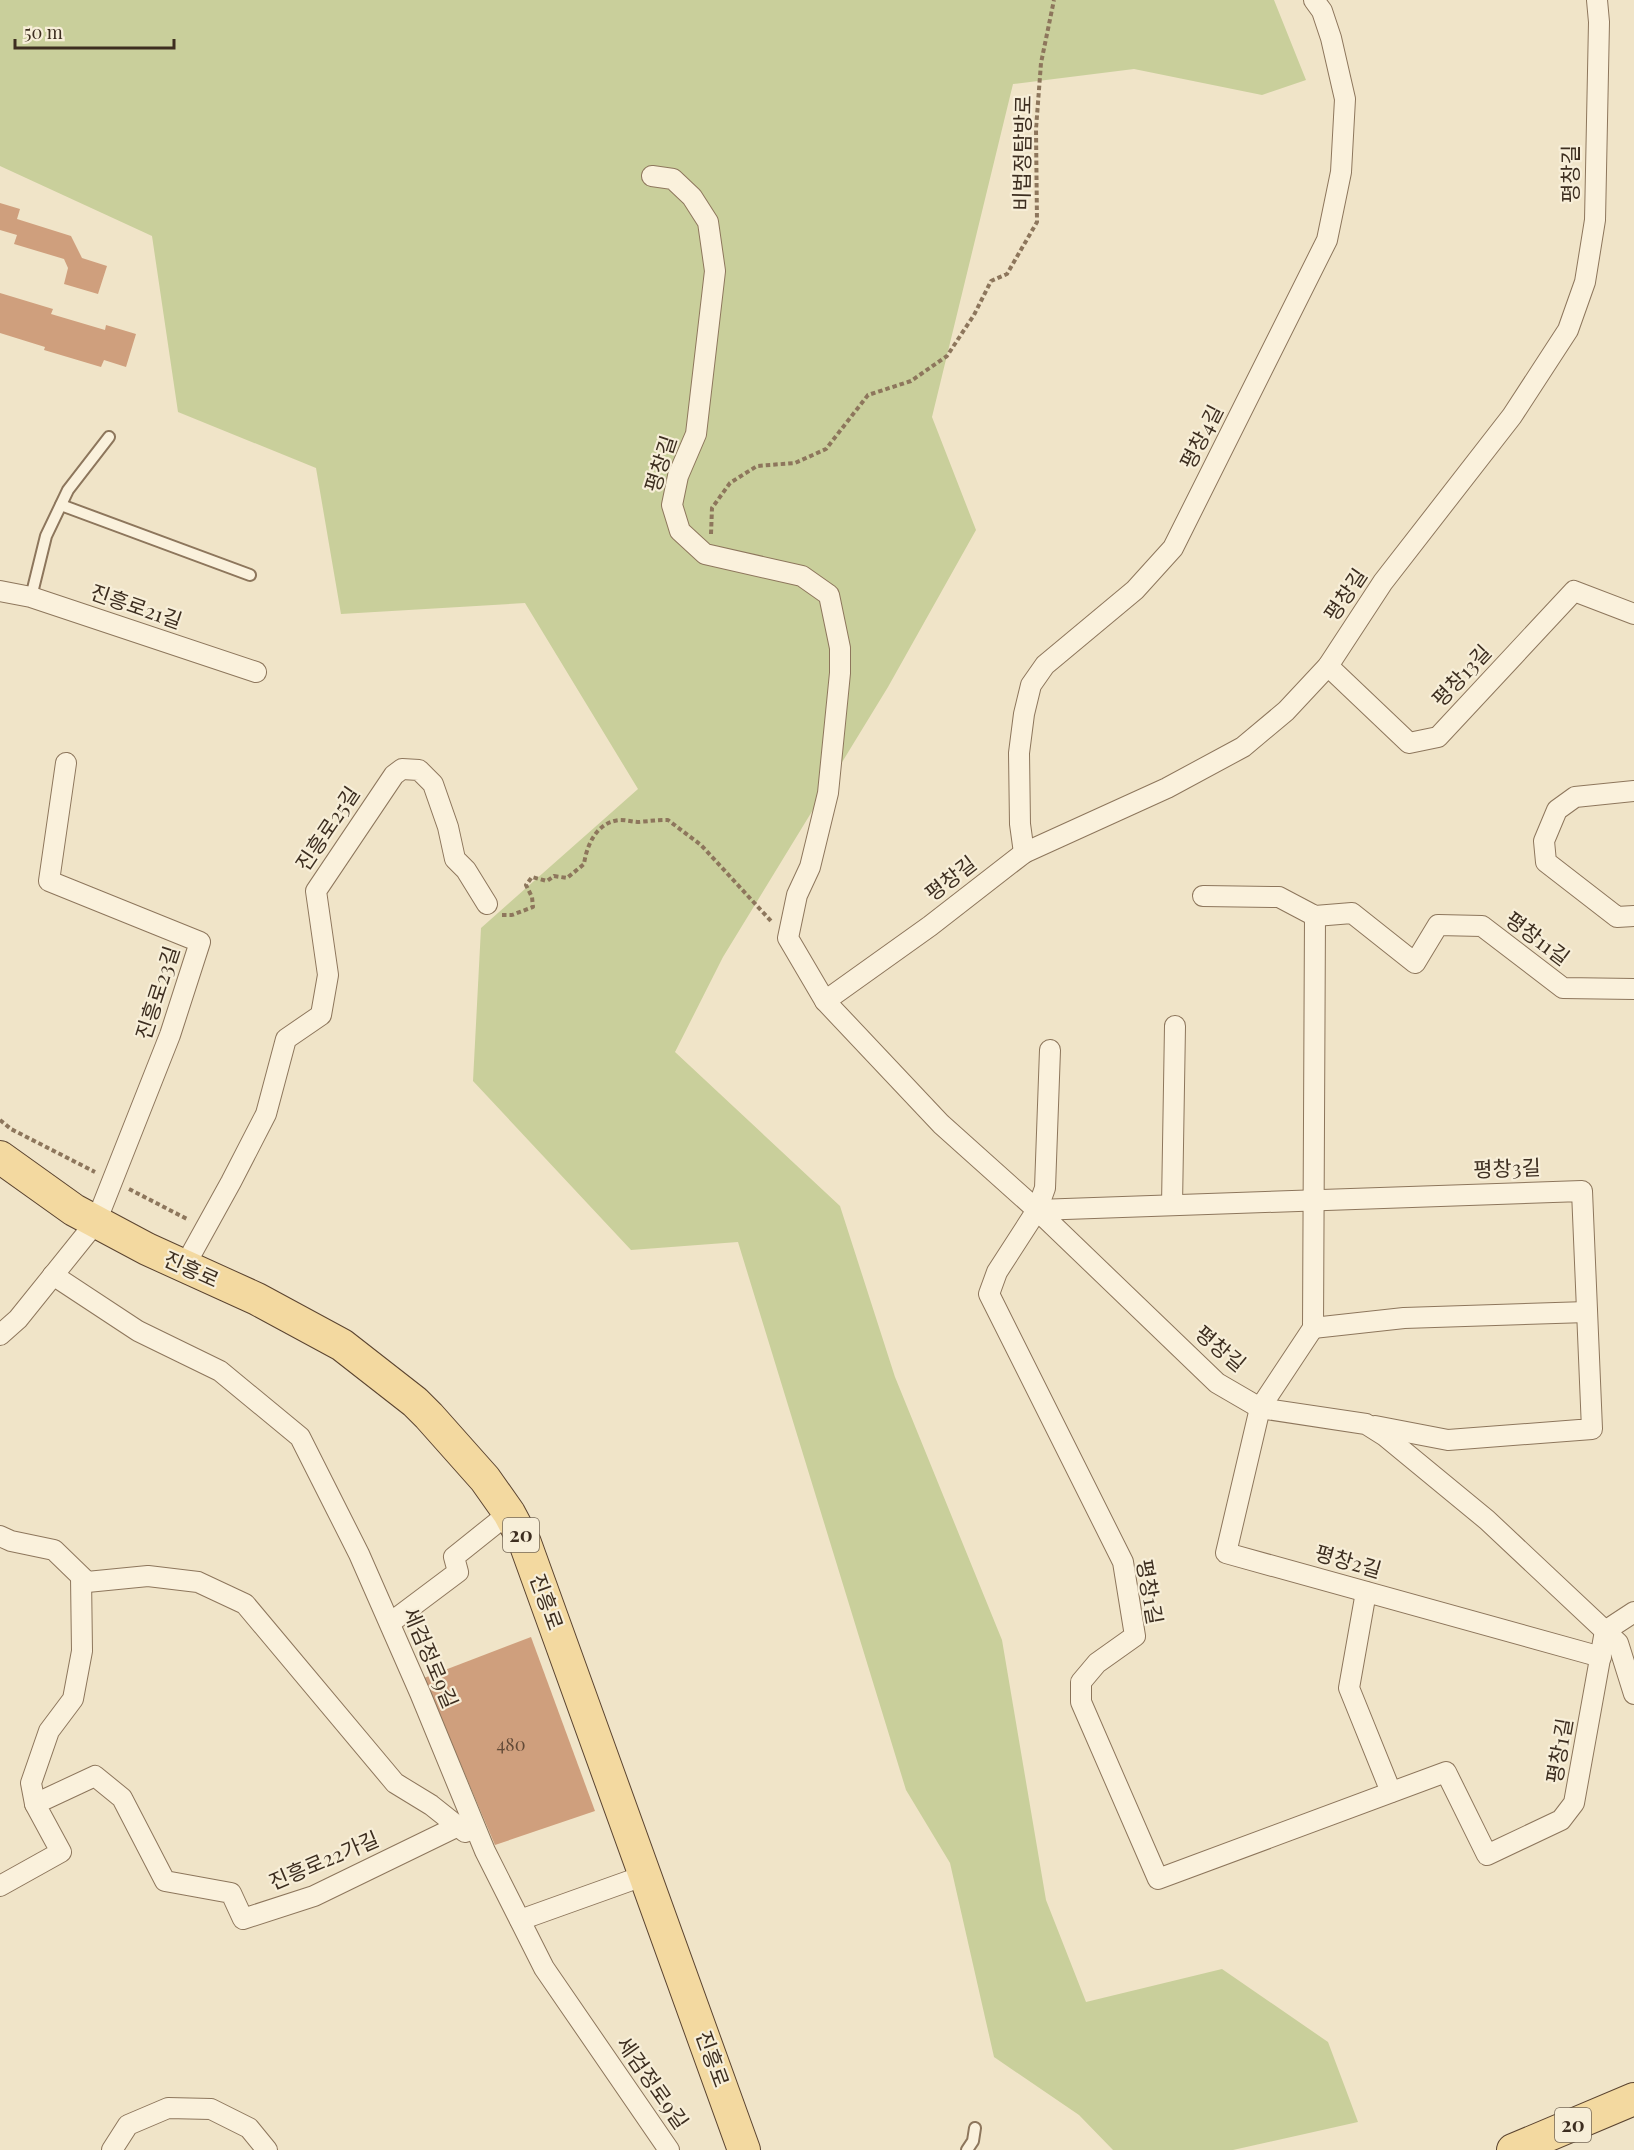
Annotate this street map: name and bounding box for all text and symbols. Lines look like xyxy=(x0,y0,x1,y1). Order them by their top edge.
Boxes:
scale bar xyxy=(15,12,174,50)
text: 50 m xyxy=(24,20,63,44)
street label: 비법정탐방로 xyxy=(1006,95,1036,211)
street label: 평창길 xyxy=(1555,145,1583,203)
street label: 평창4길 xyxy=(1172,399,1228,473)
street label: 평창길 xyxy=(637,431,681,495)
street label: 평창길 xyxy=(1317,562,1372,626)
street label: 진흥로21길 xyxy=(87,576,186,634)
street label: 평창13길 xyxy=(1425,638,1496,712)
street label: 진흥로25길 xyxy=(288,780,365,876)
street label: 평창길 xyxy=(918,849,981,906)
street label: 평창11길 xyxy=(1500,904,1576,971)
street label: 진흥로23길 xyxy=(128,942,184,1043)
street label: 평창3길 xyxy=(1473,1152,1541,1182)
street label: 진흥로 xyxy=(160,1244,224,1293)
street label: 평창길 xyxy=(1190,1318,1252,1377)
road number: 20 xyxy=(503,1518,539,1552)
street label: 평창2길 xyxy=(1312,1537,1385,1583)
street label: 평창1길 xyxy=(1131,1557,1170,1626)
street label: 진흥로 xyxy=(525,1569,571,1633)
street label: 세검정로9길 xyxy=(398,1602,466,1712)
street label: 평창1길 xyxy=(1539,1716,1578,1785)
house number: 480 xyxy=(496,1732,526,1756)
street label: 진흥로22가길 xyxy=(264,1823,382,1895)
street label: 진흥로 xyxy=(691,2026,737,2090)
street label: 세검정로9길 xyxy=(611,2030,696,2134)
road number: 20 xyxy=(1555,2108,1591,2142)

